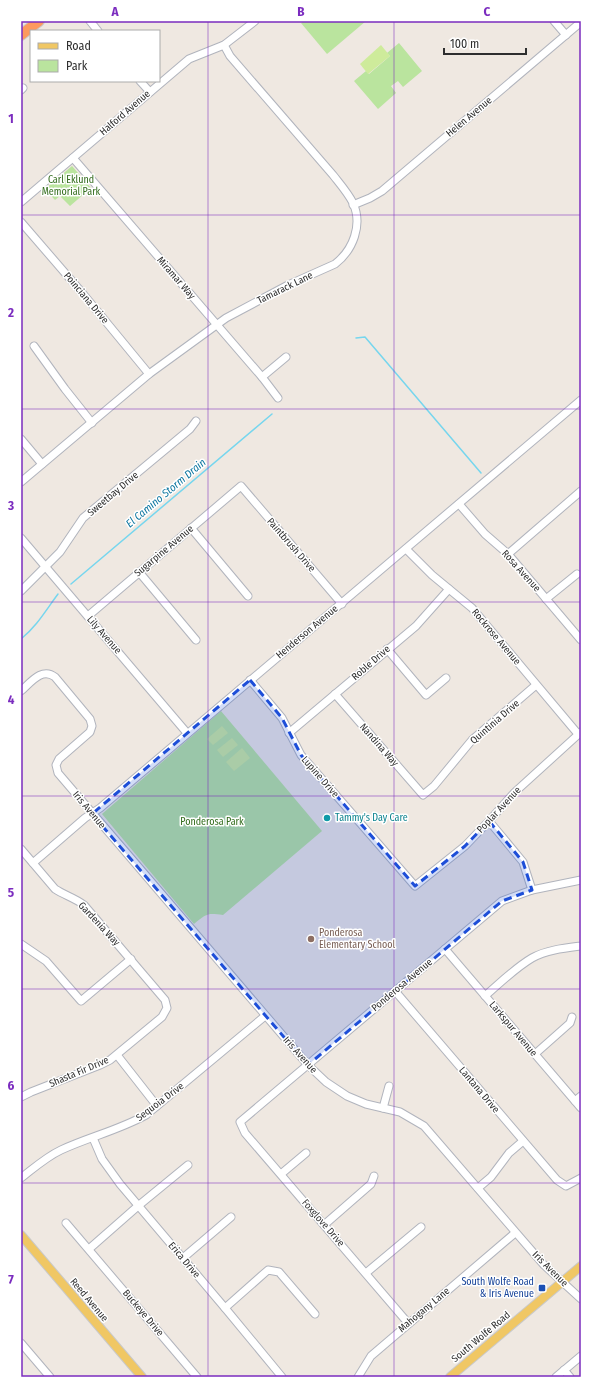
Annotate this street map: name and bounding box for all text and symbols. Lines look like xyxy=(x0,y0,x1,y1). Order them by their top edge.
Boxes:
text: A xyxy=(110,4,119,19)
text: B xyxy=(297,4,305,19)
text: C xyxy=(484,4,491,19)
legend xyxy=(30,30,160,82)
scale bar xyxy=(444,30,526,56)
text: 100 m xyxy=(450,37,479,51)
text: Road xyxy=(66,39,91,53)
text: Park xyxy=(66,59,88,73)
street label: Halford Avenue xyxy=(97,88,153,138)
street label: Helen Avenue xyxy=(444,94,494,140)
text: 1 xyxy=(8,111,14,126)
park label: Carl Eklund Memorial Park xyxy=(42,174,101,198)
street label: Miramar Way xyxy=(154,254,198,302)
street label: Tamarack Lane xyxy=(255,269,315,307)
street label: Poinciana Drive xyxy=(61,270,111,326)
text: 2 xyxy=(7,305,14,320)
water label: El Camino Storm Drain xyxy=(123,456,209,530)
street label: Sweetbay Drive xyxy=(85,469,141,519)
text: 3 xyxy=(7,498,14,513)
street label: Paintbrush Drive xyxy=(264,515,318,575)
street label: Sugarpine Avenue xyxy=(132,523,196,579)
street label: Rosa Avenue xyxy=(499,548,543,594)
street label: Henderson Avenue xyxy=(274,603,340,661)
street label: Rockrose Avenue xyxy=(469,606,523,668)
street label: Lily Avenue xyxy=(84,614,124,656)
street label: Roble Drive xyxy=(349,643,393,683)
text: 4 xyxy=(8,692,15,707)
street label: Quintinia Drive xyxy=(468,697,522,747)
street label: Nandina Way xyxy=(357,721,401,769)
street label: Lupine Drive xyxy=(299,754,341,800)
street label: Poplar Avenue xyxy=(475,784,524,836)
street label: Iris Avenue xyxy=(70,789,108,831)
place label: Tammy's Day Care xyxy=(335,812,408,824)
marker: Tammy's Day Care xyxy=(322,813,332,823)
park label: Ponderosa Park xyxy=(180,816,244,828)
text: 5 xyxy=(8,885,14,900)
street label: Gardenia Way xyxy=(76,900,123,949)
place label: Ponderosa Elementary School xyxy=(319,927,395,951)
marker: Ponderosa Elementary School xyxy=(306,934,316,944)
street label: Ponderosa Avenue xyxy=(369,956,435,1014)
street label: Larkspur Avenue xyxy=(487,999,540,1059)
street label: Iris Avenue xyxy=(280,1034,320,1076)
street label: Shasta Fir Drive xyxy=(47,1054,111,1090)
street label: Lantana Drive xyxy=(456,1065,502,1115)
text: 6 xyxy=(8,1078,15,1093)
street label: Sequoia Drive xyxy=(134,1080,186,1124)
street label: Foxglove Drive xyxy=(299,1197,347,1249)
street label: Erica Drive xyxy=(166,1240,203,1280)
street label: Iris Avenue xyxy=(530,1249,570,1289)
text: 7 xyxy=(8,1272,14,1287)
street label: Reed Avenue xyxy=(67,1276,111,1324)
place label: South Wolfe Road & Iris Avenue xyxy=(461,1276,534,1300)
marker: South Wolfe Road & Iris Avenue xyxy=(537,1283,547,1293)
street label: Mahogany Lane xyxy=(396,1285,452,1335)
street label: Buckeye Drive xyxy=(120,1287,166,1339)
street label: South Wolfe Road xyxy=(449,1309,513,1365)

